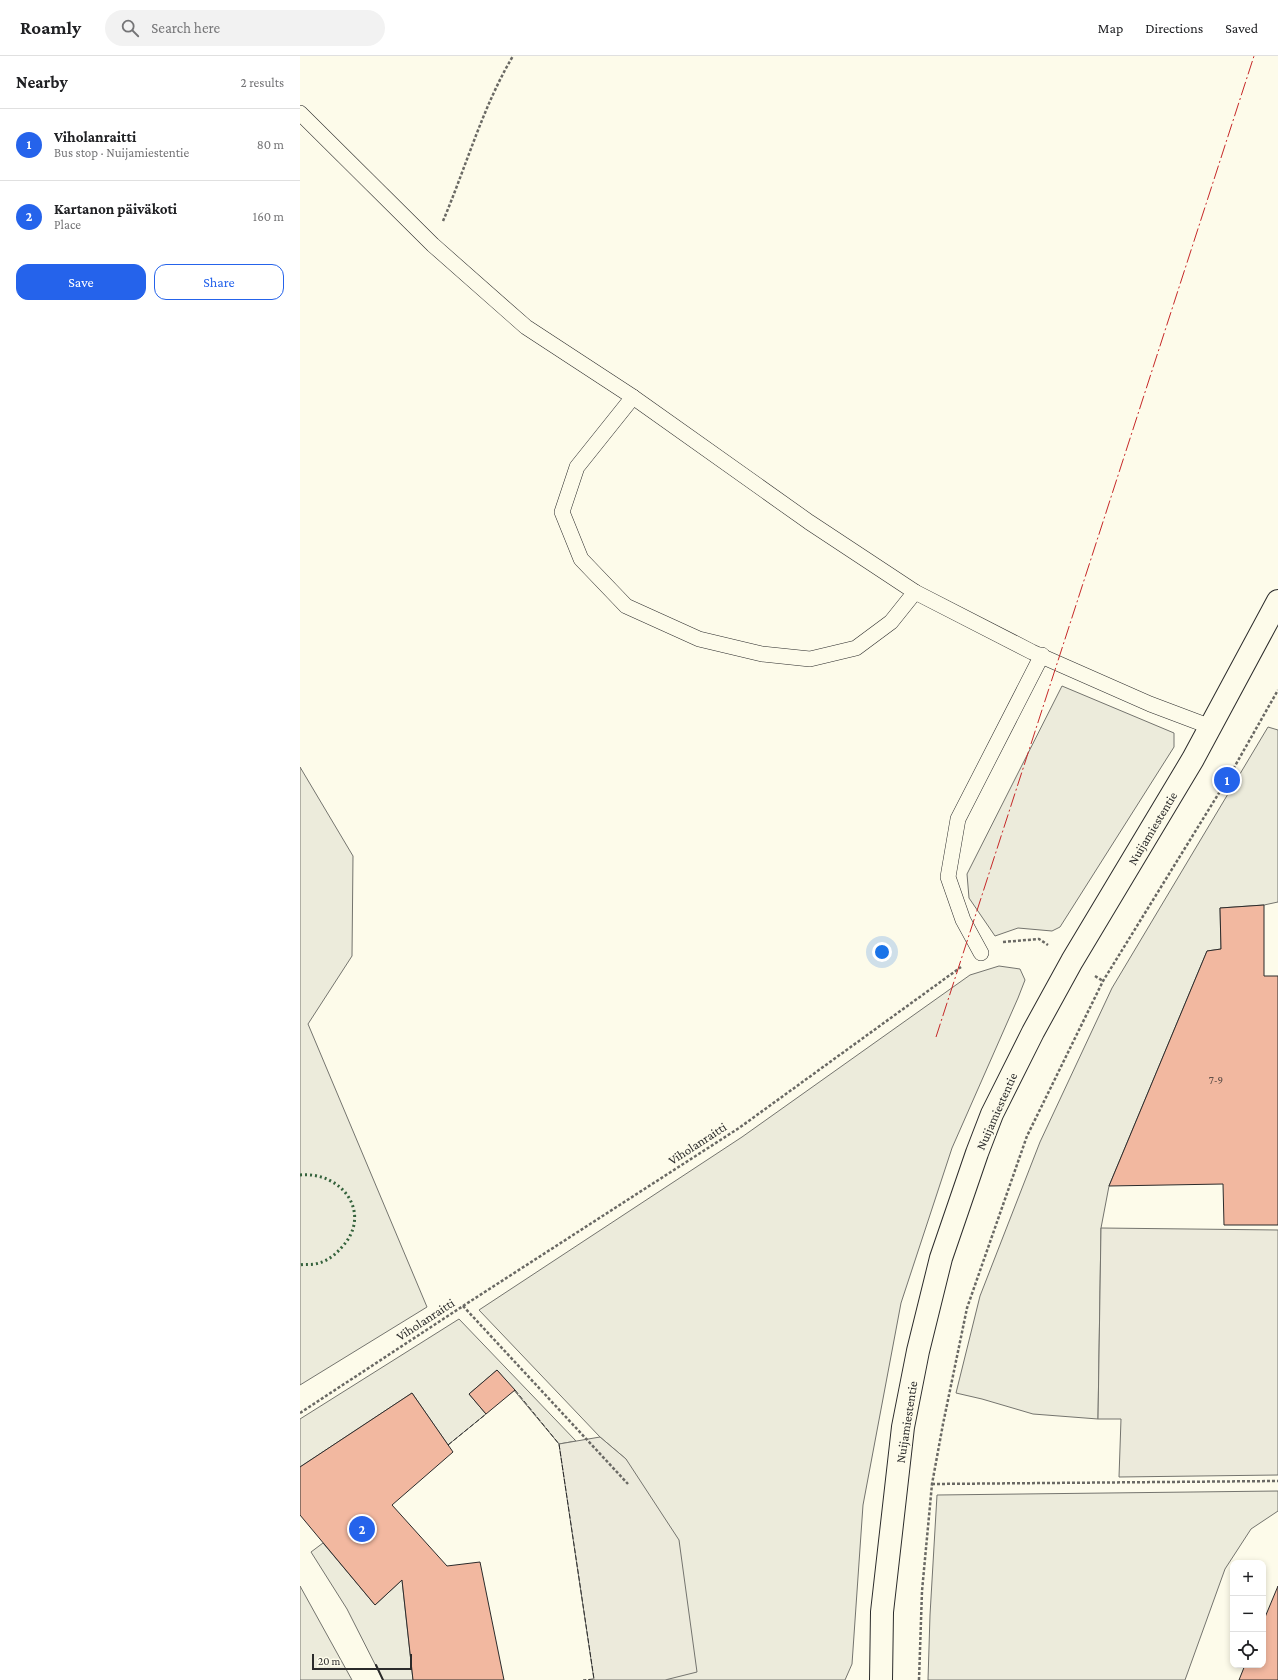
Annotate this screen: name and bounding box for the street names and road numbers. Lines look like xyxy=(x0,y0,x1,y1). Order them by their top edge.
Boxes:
street label: Nuijamiestentie xyxy=(1125,789,1181,868)
street label: Nuijamiestentie xyxy=(973,1070,1021,1153)
street label: Viholanraitti xyxy=(665,1119,730,1168)
street label: Viholanraitti xyxy=(393,1295,458,1344)
street label: Nuijamiestentie xyxy=(893,1380,921,1464)

